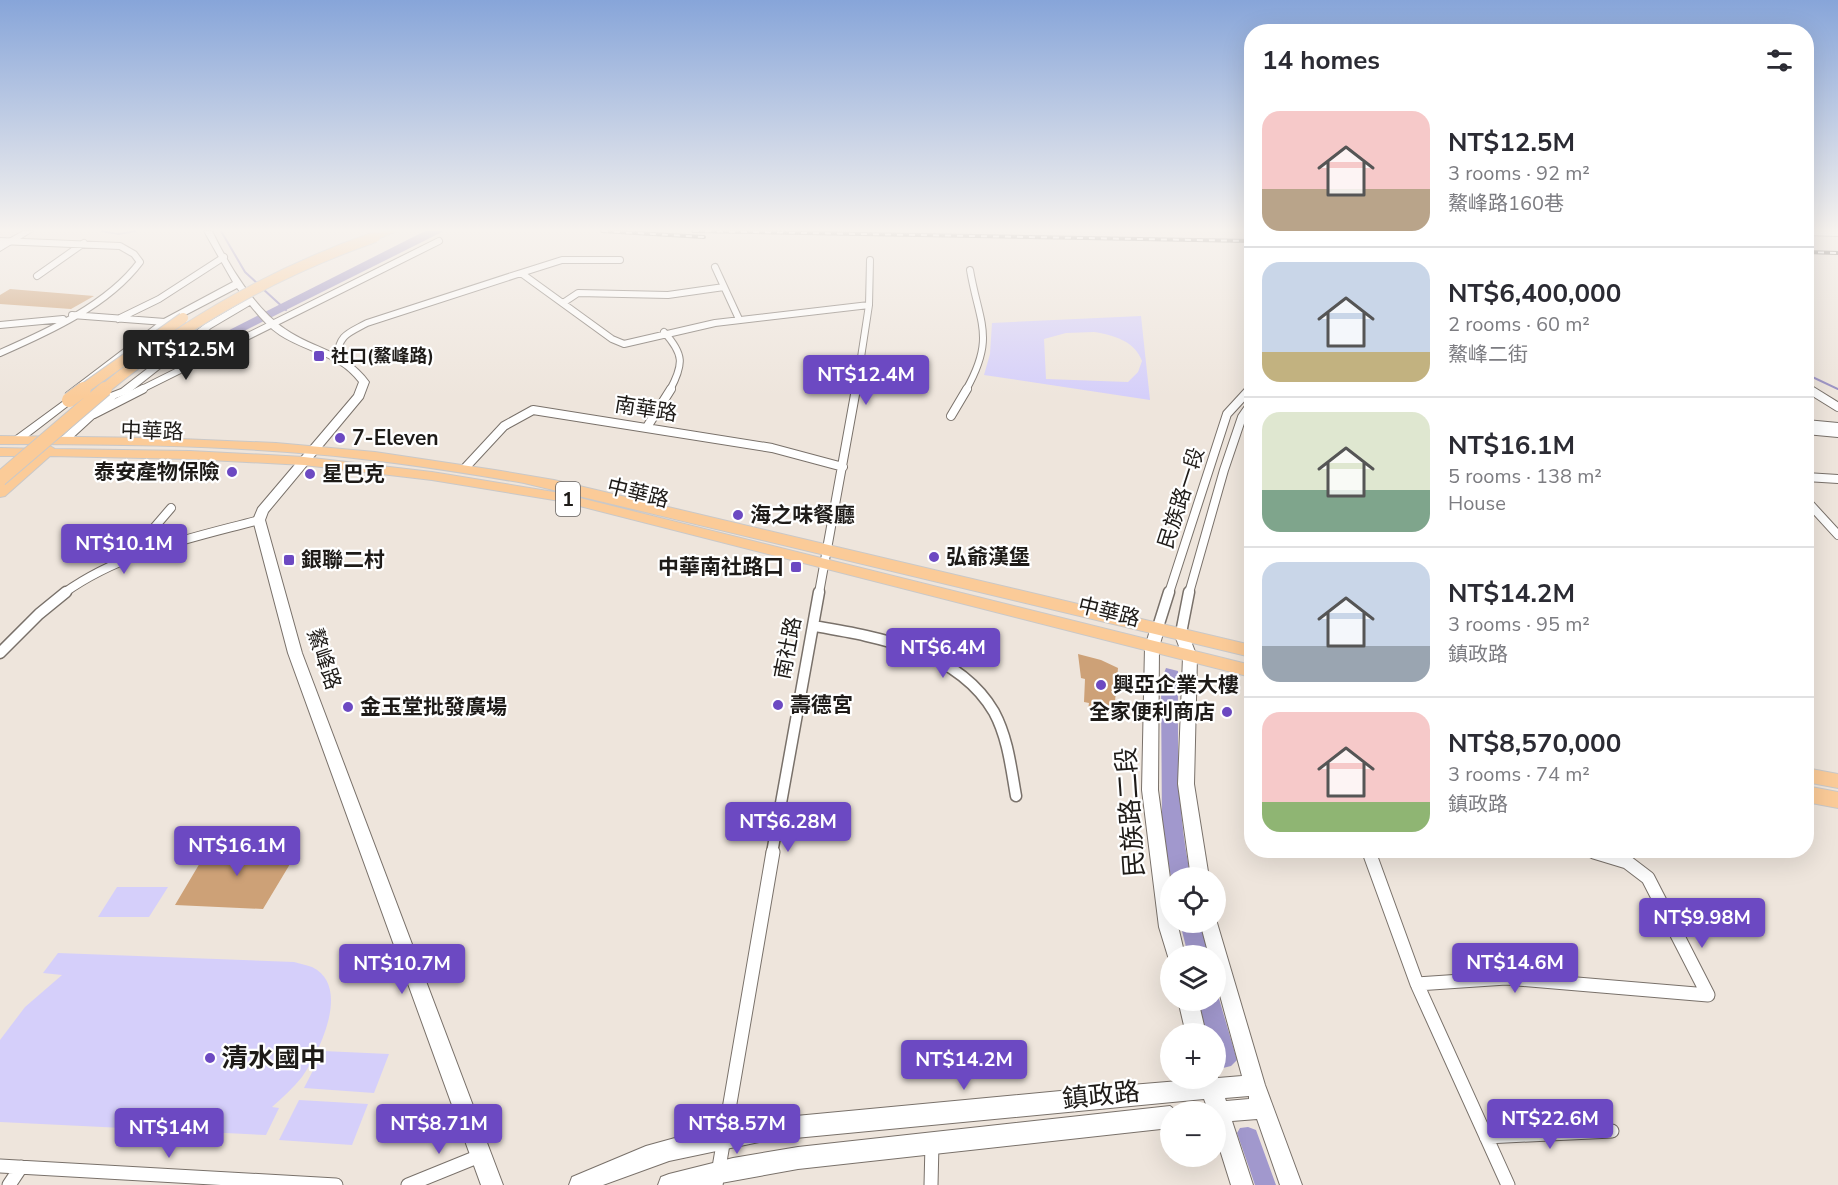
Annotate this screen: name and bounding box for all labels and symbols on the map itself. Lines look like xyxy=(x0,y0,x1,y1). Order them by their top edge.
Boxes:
pin: NT$12.5M xyxy=(124,330,248,381)
place label: 社口(鰲峰路) xyxy=(331,344,434,368)
marker: 社口(鰲峰路) xyxy=(312,349,326,363)
pin: NT$12.4M xyxy=(804,355,928,406)
street label: 南華路 xyxy=(613,390,679,428)
street label: 中華路 xyxy=(120,416,184,446)
place label: 7-Eleven xyxy=(352,424,439,452)
marker: 7-Eleven xyxy=(333,431,347,445)
street label: 民族路一段 xyxy=(1151,444,1211,552)
place label: 泰安產物保險 xyxy=(94,458,220,486)
place label: 星巴克 xyxy=(322,460,385,488)
marker: 泰安產物保險 xyxy=(225,465,239,479)
marker: 星巴克 xyxy=(303,467,317,481)
street label: 中華路 xyxy=(604,472,672,514)
road number: 1 xyxy=(556,482,580,516)
place label: 海之味餐廳 xyxy=(750,501,855,529)
marker: 海之味餐廳 xyxy=(731,508,745,522)
pin: NT$10.1M xyxy=(62,524,186,575)
place label: 弘爺漢堡 xyxy=(946,543,1030,571)
place label: 銀聯二村 xyxy=(301,546,385,574)
marker: 弘爺漢堡 xyxy=(927,550,941,564)
marker: 銀聯二村 xyxy=(282,553,296,567)
place label: 中華南社路口 xyxy=(658,553,784,581)
marker: 中華南社路口 xyxy=(789,560,803,574)
street label: 中華路 xyxy=(1075,591,1143,633)
street label: 南社路 xyxy=(768,614,808,682)
street label: 鰲峰路 xyxy=(301,625,347,693)
pin: NT$6.4M xyxy=(888,628,998,679)
place label: 興亞企業大樓 xyxy=(1113,671,1239,699)
marker: 興亞企業大樓 xyxy=(1094,678,1108,692)
place label: 壽德宮 xyxy=(790,691,853,719)
place label: 金玉堂批發廣場 xyxy=(360,693,507,721)
marker: 壽德宮 xyxy=(771,698,785,712)
place label: 全家便利商店 xyxy=(1089,698,1215,726)
marker: 金玉堂批發廣場 xyxy=(341,700,355,714)
marker: 全家便利商店 xyxy=(1220,705,1234,719)
street label: 民族路二段 xyxy=(1109,746,1152,878)
pin: NT$6.28M xyxy=(726,802,850,853)
pin: NT$16.1M xyxy=(175,826,299,877)
pin: NT$9.98M xyxy=(1640,898,1764,949)
pin: NT$14.6M xyxy=(1453,943,1577,994)
pin: NT$10.7M xyxy=(340,944,464,995)
pin: NT$14.2M xyxy=(902,1040,1026,1091)
place label: 清水國中 xyxy=(222,1041,326,1076)
marker: 清水國中 xyxy=(203,1051,217,1065)
street label: 鎮政路 xyxy=(1060,1074,1142,1117)
pin: NT$22.6M xyxy=(1488,1099,1612,1150)
pin: NT$8.71M xyxy=(377,1104,501,1155)
pin: NT$8.57M xyxy=(675,1104,799,1155)
pin: NT$14M xyxy=(120,1108,218,1159)

